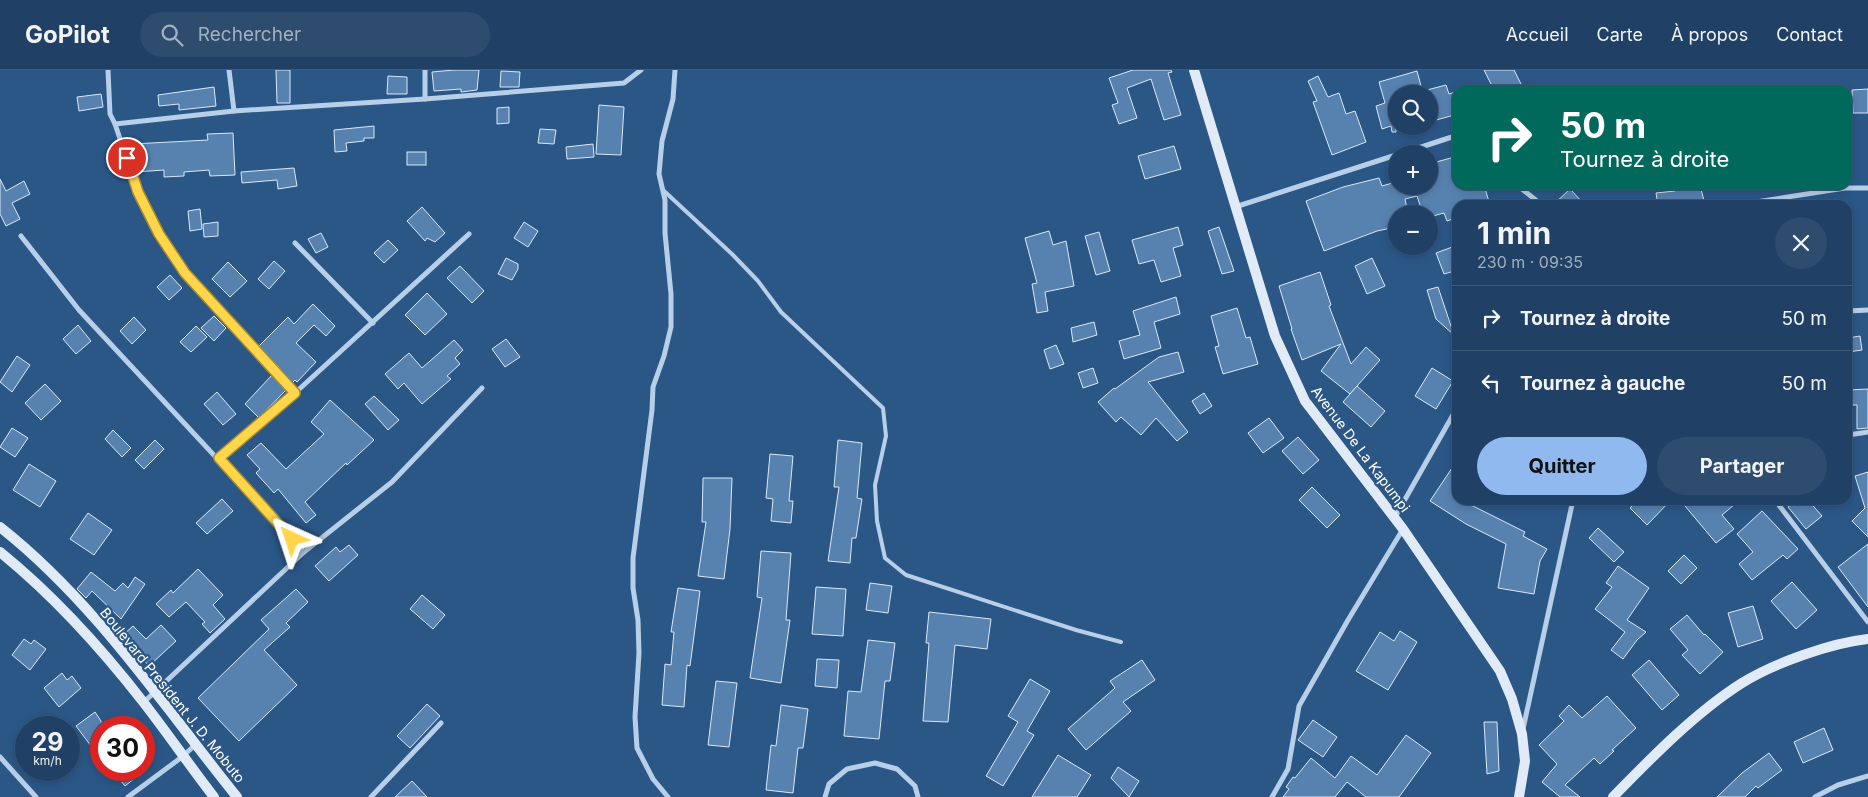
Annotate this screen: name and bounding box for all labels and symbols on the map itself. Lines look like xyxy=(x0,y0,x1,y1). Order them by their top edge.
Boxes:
pin xyxy=(106,137,148,179)
street label: Avenue De La Kapumpi xyxy=(1308,383,1414,515)
position arrow xyxy=(265,512,317,564)
street label: Boulevard President J. D. Mobuto xyxy=(97,604,249,786)
speed limit sign: 30 xyxy=(90,716,155,781)

